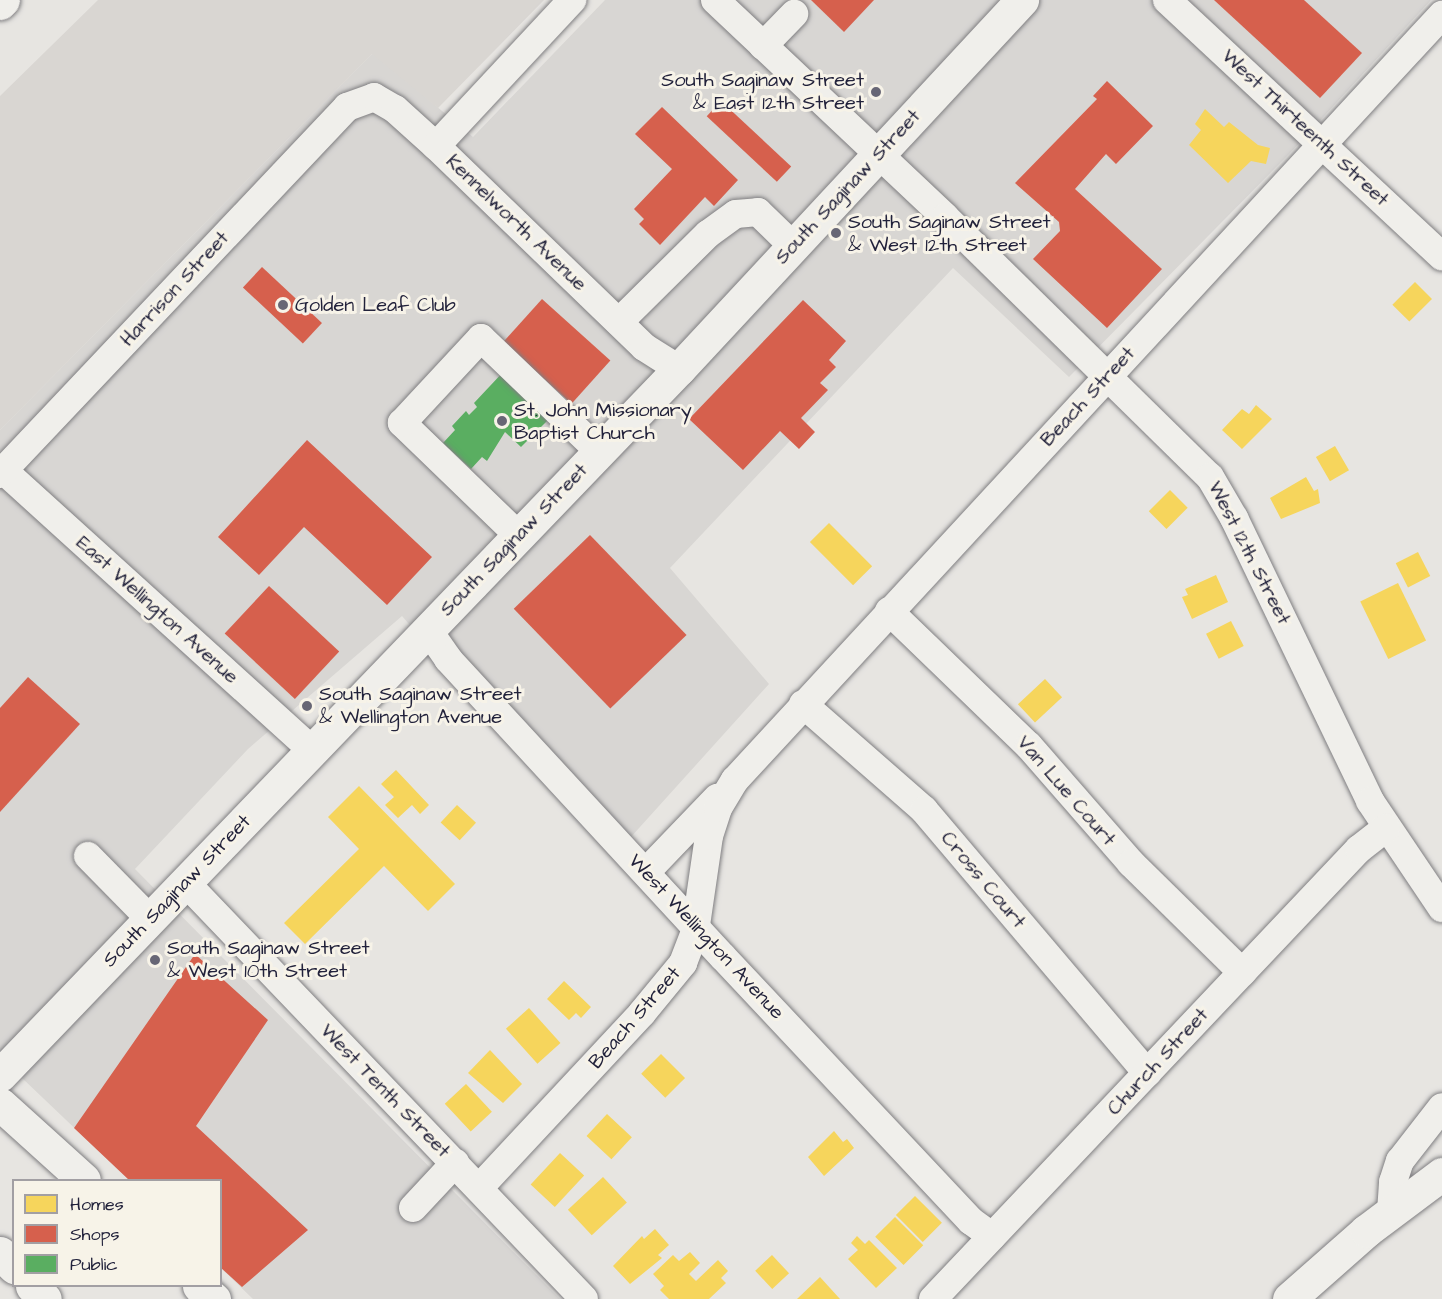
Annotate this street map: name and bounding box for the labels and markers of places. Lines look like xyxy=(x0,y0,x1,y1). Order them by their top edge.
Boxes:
place label: South Saginaw Street & East 12th Street xyxy=(661,68,864,115)
marker: South Saginaw Street & East 12th Street xyxy=(869,85,883,99)
place label: South Saginaw Street & West 12th Street xyxy=(848,210,1051,257)
marker: South Saginaw Street & West 12th Street xyxy=(829,226,843,240)
place label: Golden Leaf Club xyxy=(295,293,456,317)
marker: Golden Leaf Club xyxy=(276,298,290,312)
place label: St. John Missionary Baptist Church xyxy=(514,398,692,445)
marker: St. John Missionary Baptist Church xyxy=(495,414,509,428)
place label: South Saginaw Street & Wellington Avenue xyxy=(319,682,522,729)
marker: South Saginaw Street & Wellington Avenue xyxy=(300,699,314,713)
place label: South Saginaw Street & West 10th Street xyxy=(167,936,370,983)
marker: South Saginaw Street & West 10th Street xyxy=(148,953,162,967)

